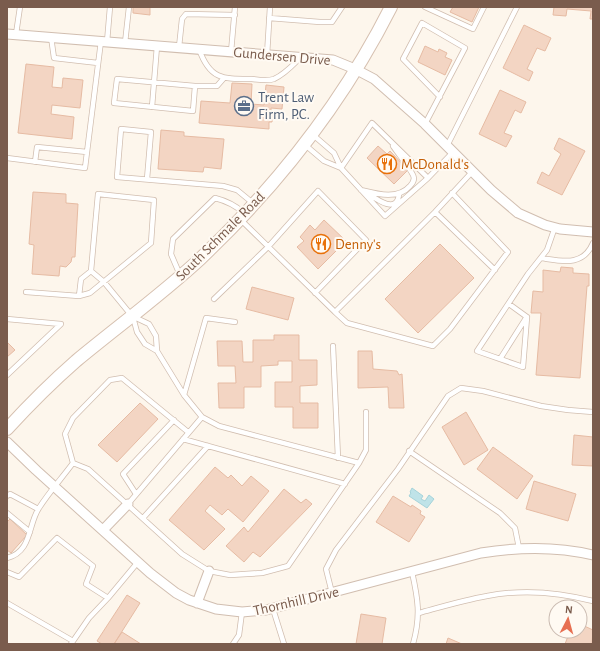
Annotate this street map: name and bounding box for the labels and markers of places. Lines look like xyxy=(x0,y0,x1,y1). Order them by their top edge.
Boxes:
place label: Trent Law Firm, P.C. xyxy=(258,90,314,122)
office icon: Trent Law Firm, P.C. xyxy=(233,95,255,117)
restaurant icon: McDonald's xyxy=(376,153,398,175)
place label: McDonald's xyxy=(401,157,469,172)
restaurant icon: Denny's xyxy=(310,233,332,255)
place label: Denny's xyxy=(335,237,381,252)

